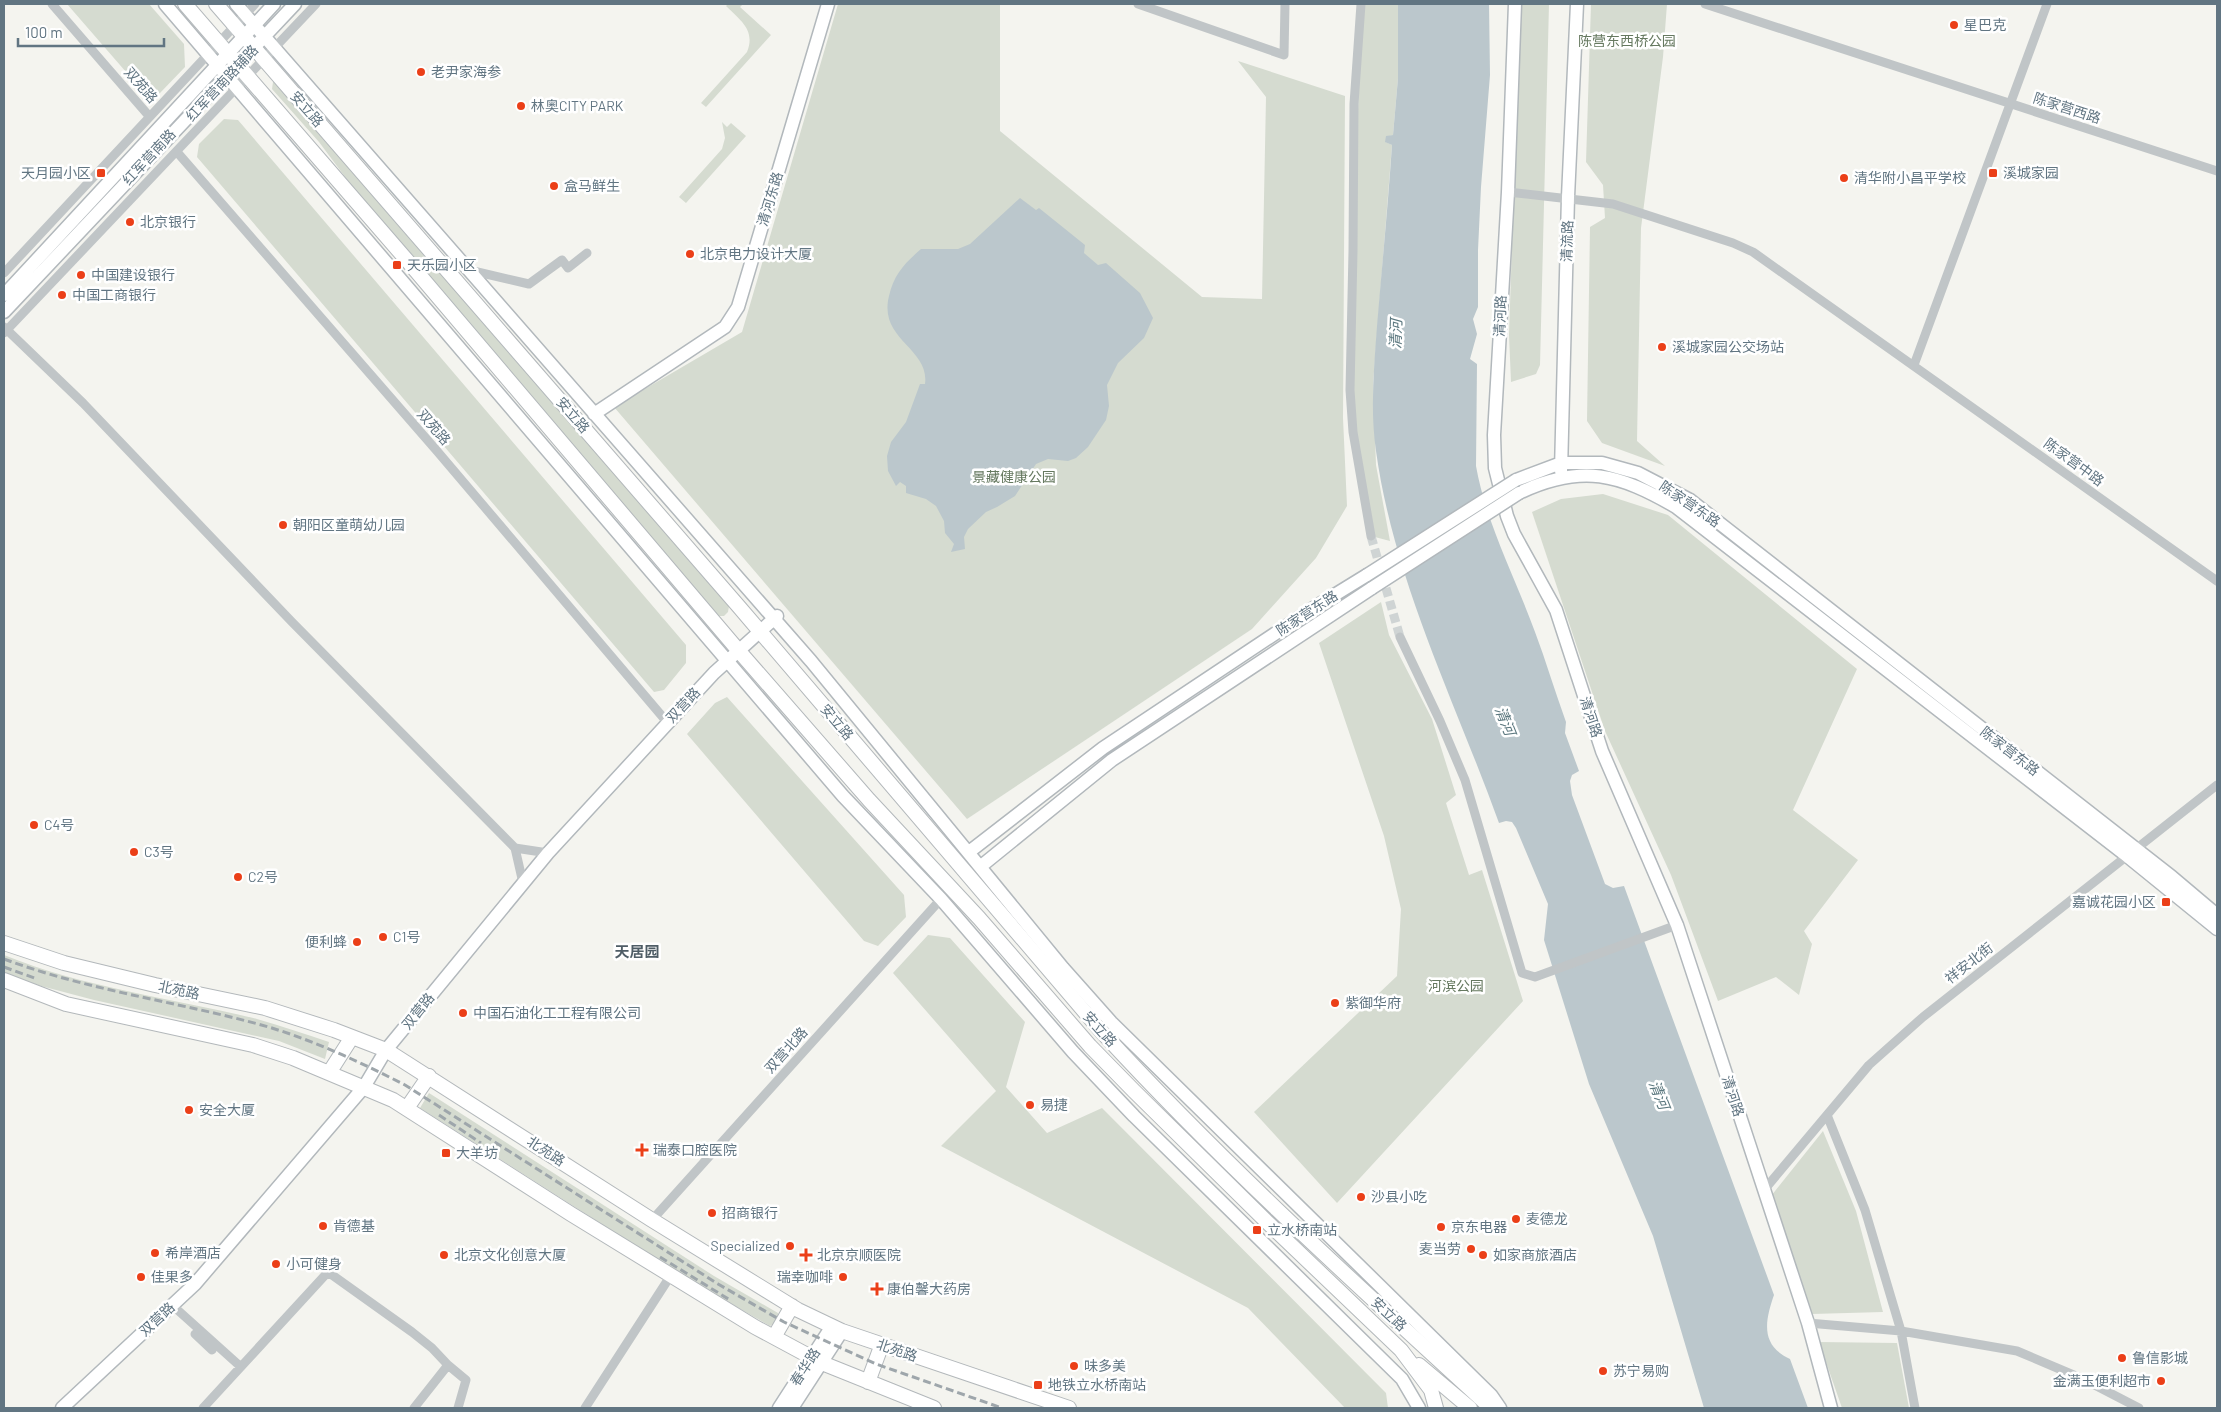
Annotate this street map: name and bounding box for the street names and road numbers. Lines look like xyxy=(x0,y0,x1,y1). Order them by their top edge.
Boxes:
street label: 红军营南路辅路 xyxy=(182,41,261,124)
street label: 双苑路 xyxy=(121,63,162,106)
street label: 安立路 xyxy=(287,87,328,130)
street label: 陈家营西路 xyxy=(2031,89,2103,126)
street label: 红军营南路 xyxy=(119,125,179,188)
street label: 清河东路 xyxy=(753,170,786,228)
street label: 清流路 xyxy=(1557,220,1576,262)
street label: 清河路 xyxy=(1490,295,1509,337)
street label: 安立路 xyxy=(553,393,594,436)
street label: 双苑路 xyxy=(414,405,455,448)
street label: 陈家营中路 xyxy=(2041,434,2108,489)
street label: 陈家营东路 xyxy=(1657,477,1724,530)
street label: 陈家营东路 xyxy=(1273,586,1341,639)
street label: 双营路 xyxy=(662,684,703,726)
street label: 清河路 xyxy=(1577,694,1606,739)
street label: 安立路 xyxy=(817,700,857,743)
street label: 陈家营东路 xyxy=(1977,722,2043,779)
street label: 祥安北街 xyxy=(1941,939,1996,987)
street label: 北苑路 xyxy=(157,977,201,1002)
street label: 双营路 xyxy=(398,989,437,1032)
street label: 安立路 xyxy=(1080,1007,1121,1050)
street label: 双营北路 xyxy=(761,1023,811,1076)
street label: 清河路 xyxy=(1719,1073,1748,1118)
street label: 北苑路 xyxy=(524,1132,569,1169)
street label: 安立路 xyxy=(1368,1293,1410,1334)
street label: 双营路 xyxy=(136,1298,178,1339)
street label: 北苑路 xyxy=(875,1335,920,1364)
street label: 春华路 xyxy=(786,1344,823,1389)

